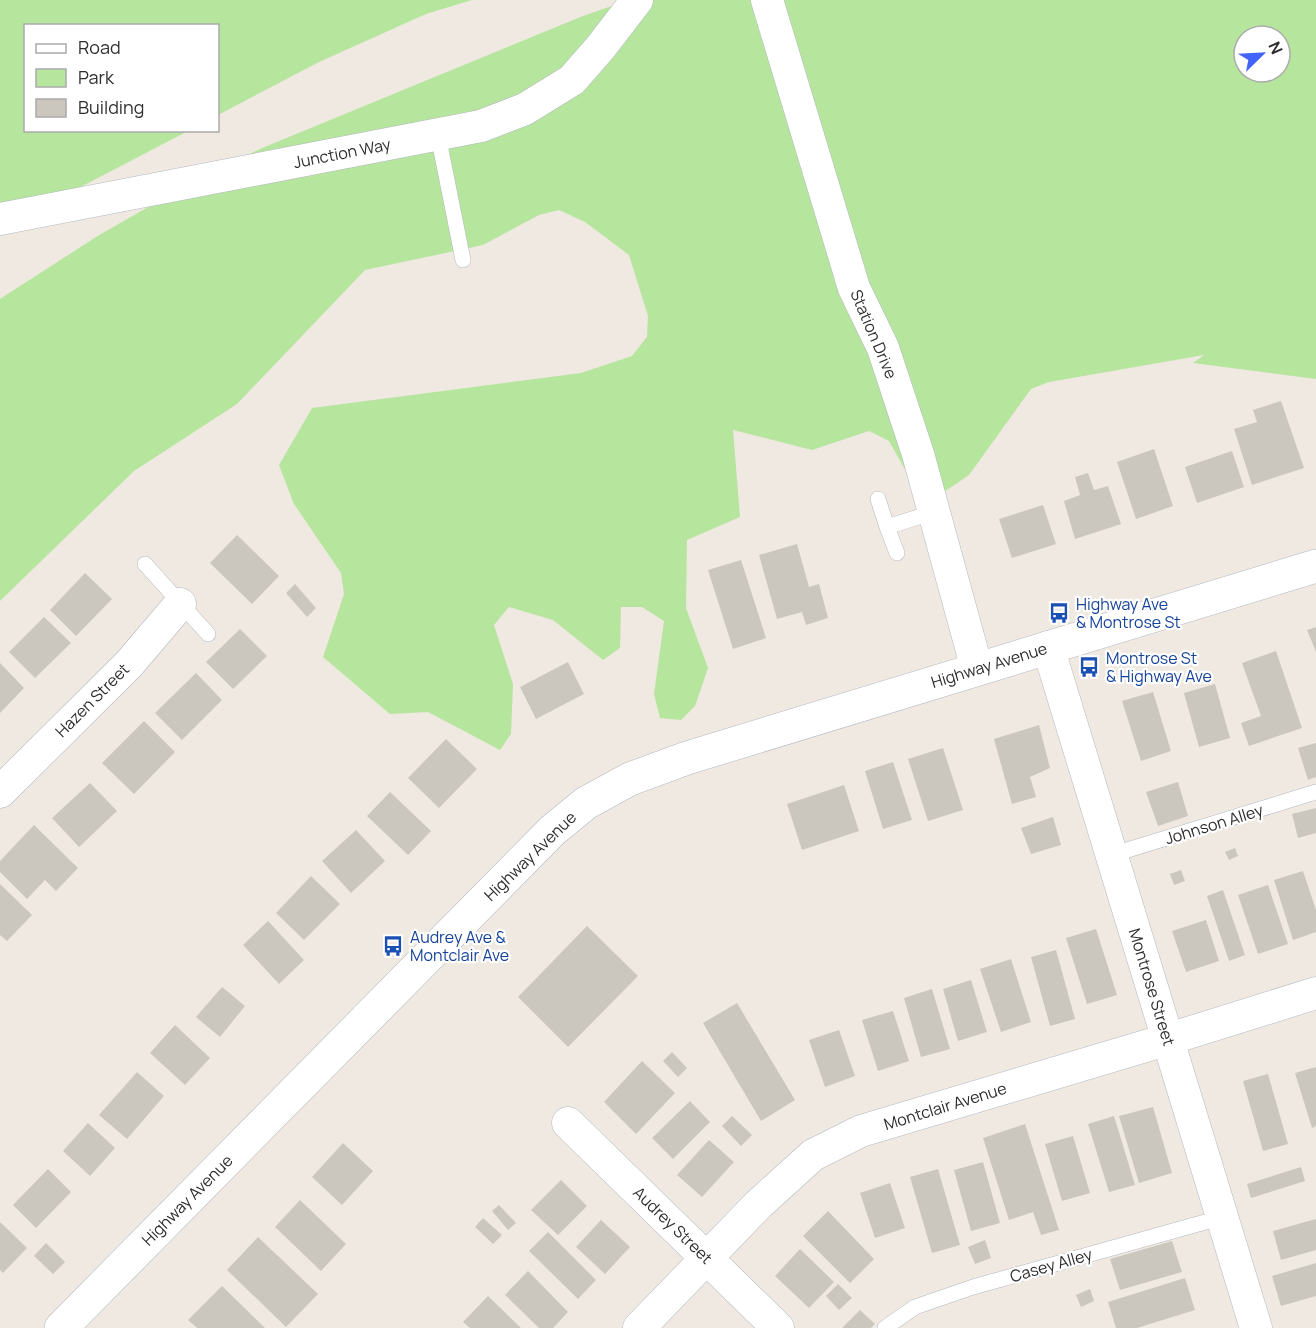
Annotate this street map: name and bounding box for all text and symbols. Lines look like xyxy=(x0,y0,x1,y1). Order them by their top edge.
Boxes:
legend xyxy=(24,24,219,132)
north arrow xyxy=(1232,24,1292,84)
text: Road xyxy=(78,35,121,59)
text: N xyxy=(1263,38,1288,58)
text: Park xyxy=(78,65,115,89)
text: Building xyxy=(78,95,144,119)
street label: Junction Way xyxy=(291,133,393,173)
street label: Station Drive xyxy=(845,286,903,382)
place label: Highway Ave & Montrose St xyxy=(1076,593,1181,633)
bus stop icon: Highway Ave & Montrose St xyxy=(1047,601,1071,625)
street label: Highway Avenue xyxy=(928,637,1050,693)
place label: Montrose St & Highway Ave xyxy=(1106,647,1212,687)
bus stop icon: Montrose St & Highway Ave xyxy=(1077,655,1101,679)
street label: Hazen Street xyxy=(50,658,134,742)
street label: Johnson Alley xyxy=(1162,798,1266,849)
street label: Highway Avenue xyxy=(479,806,581,906)
place label: Audrey Ave & Montclair Ave xyxy=(410,926,509,966)
street label: Montrose Street xyxy=(1124,926,1180,1048)
bus stop icon: Audrey Ave & Montclair Ave xyxy=(381,934,405,958)
street label: Montclair Avenue xyxy=(881,1077,1009,1135)
street label: Highway Avenue xyxy=(137,1150,237,1250)
street label: Audrey Street xyxy=(628,1181,718,1269)
street label: Casey Alley xyxy=(1007,1243,1095,1287)

